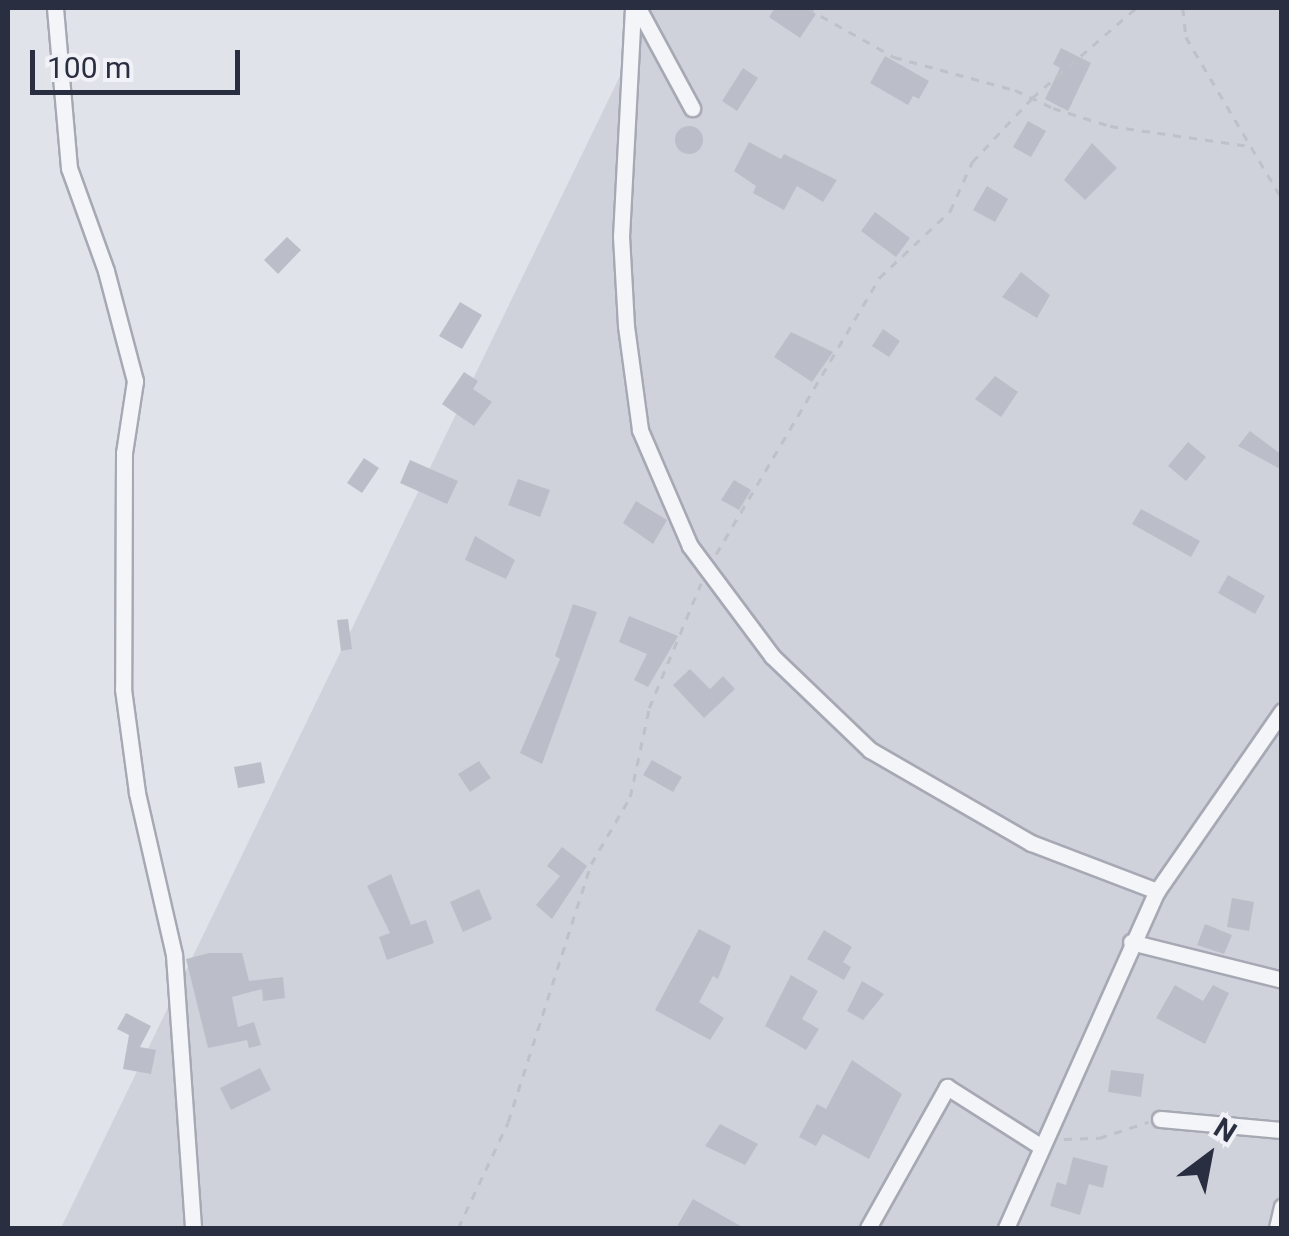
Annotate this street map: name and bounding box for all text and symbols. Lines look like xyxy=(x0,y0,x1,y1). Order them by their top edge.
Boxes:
scale bar xyxy=(35,30,245,92)
text: 100 m xyxy=(47,50,131,85)
north arrow xyxy=(1159,1106,1259,1206)
text: N xyxy=(1208,1111,1242,1149)

